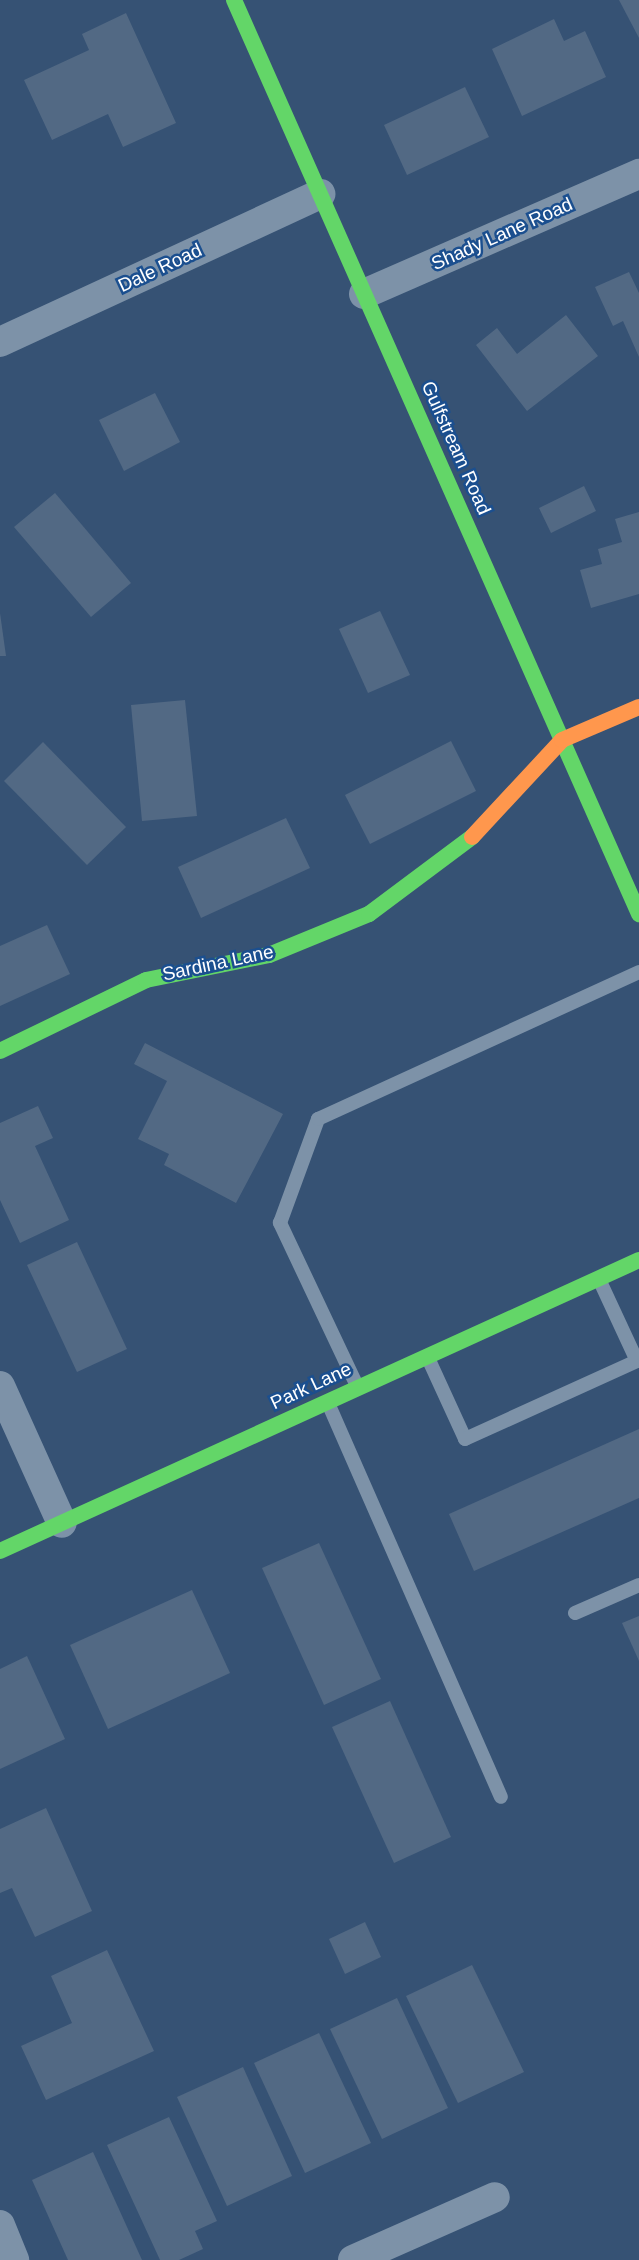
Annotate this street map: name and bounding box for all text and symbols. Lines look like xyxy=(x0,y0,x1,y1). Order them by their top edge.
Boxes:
street label: Shady Lane Road xyxy=(428,193,576,275)
street label: Dale Road xyxy=(114,239,206,297)
street label: Gulfstream Road xyxy=(416,378,496,518)
street label: Sardina Lane xyxy=(160,940,276,986)
street label: Park Lane xyxy=(267,1357,355,1415)

